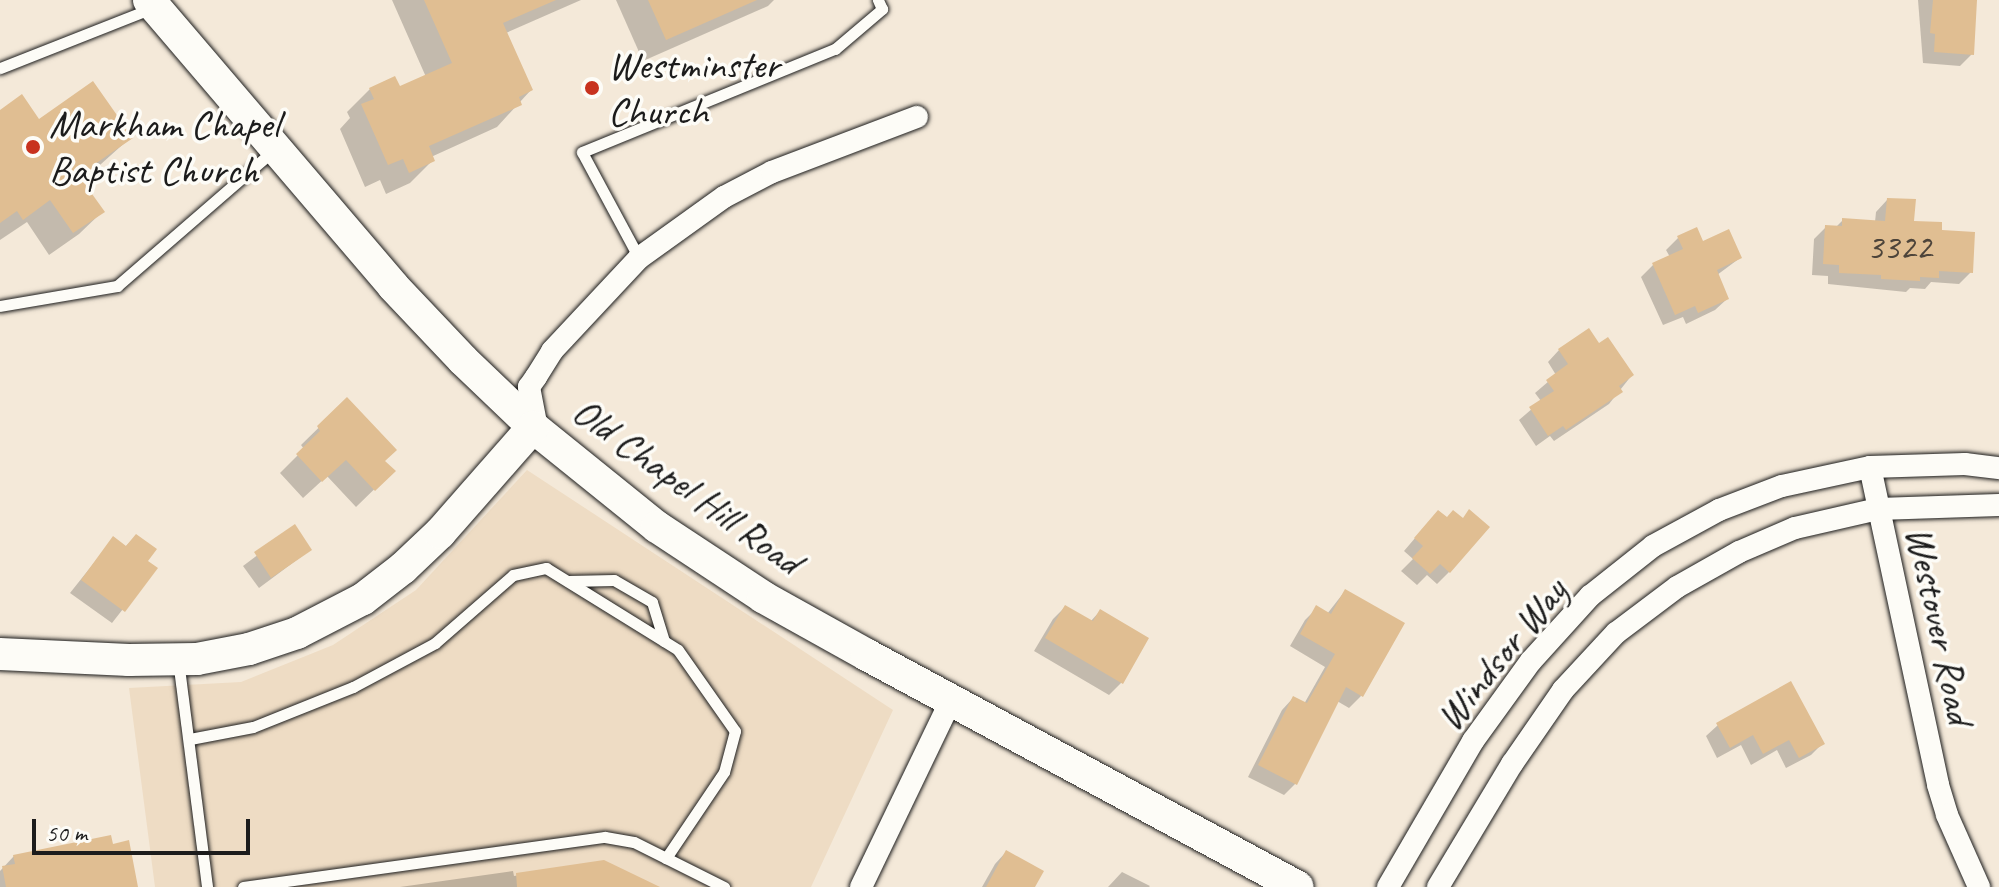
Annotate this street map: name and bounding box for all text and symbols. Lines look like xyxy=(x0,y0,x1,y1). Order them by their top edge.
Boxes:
place label: Westminster Church xyxy=(608,41,779,135)
marker: Westminster Church xyxy=(583,79,601,97)
place label: Markham Chapel Baptist Church xyxy=(49,100,280,194)
marker: Markham Chapel Baptist Church xyxy=(24,138,42,156)
house number: 3322 xyxy=(1867,226,1931,270)
street label: Old Chapel Hill Road xyxy=(563,386,811,586)
street label: Westover Road xyxy=(1896,522,1984,728)
street label: Windsor Way xyxy=(1425,568,1577,740)
scale bar xyxy=(36,803,254,853)
text: 50 m xyxy=(46,818,87,848)

